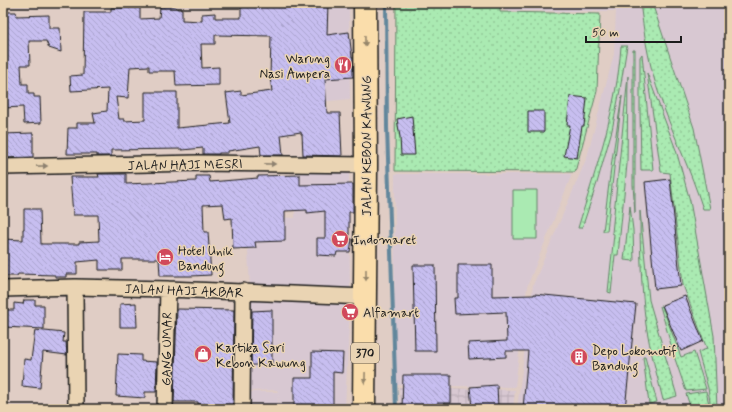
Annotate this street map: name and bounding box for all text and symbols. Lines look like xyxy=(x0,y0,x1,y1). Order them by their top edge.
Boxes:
scale bar xyxy=(586,18,681,44)
text: 50 m xyxy=(592,25,619,41)
one-way arrow xyxy=(362,35,368,48)
place label: Warung Nasi Ampera xyxy=(259,51,330,83)
restaurant icon: Warung Nasi Ampera xyxy=(333,55,353,75)
street label: JALAN KEBON KAWUNG xyxy=(359,75,376,217)
street label: JALAN HAJI MESRI xyxy=(127,156,243,175)
one-way arrow xyxy=(264,160,276,167)
one-way arrow xyxy=(36,163,49,169)
supermarket icon: Indomaret xyxy=(330,229,350,249)
place label: Indomaret xyxy=(353,232,416,249)
place label: Hotel Unik Bandung xyxy=(178,243,233,277)
hotel icon: Hotel Unik Bandung xyxy=(155,247,175,267)
one-way arrow xyxy=(363,269,369,282)
street label: JALAN HAJI AKBAR xyxy=(124,281,244,302)
supermarket icon: Alfamart xyxy=(340,302,360,322)
place label: Alfamart xyxy=(363,305,419,322)
street label: GANG UMAR xyxy=(158,312,177,386)
place label: Kartika Sari Kebon Kawung xyxy=(216,340,306,372)
road number: 370 xyxy=(351,343,379,363)
place label: Depo Lokomotif Bandung xyxy=(592,343,677,377)
shop icon: Kartika Sari Kebon Kawung xyxy=(193,344,213,364)
building icon: Depo Lokomotif Bandung xyxy=(569,347,589,367)
one-way arrow xyxy=(362,372,368,385)

